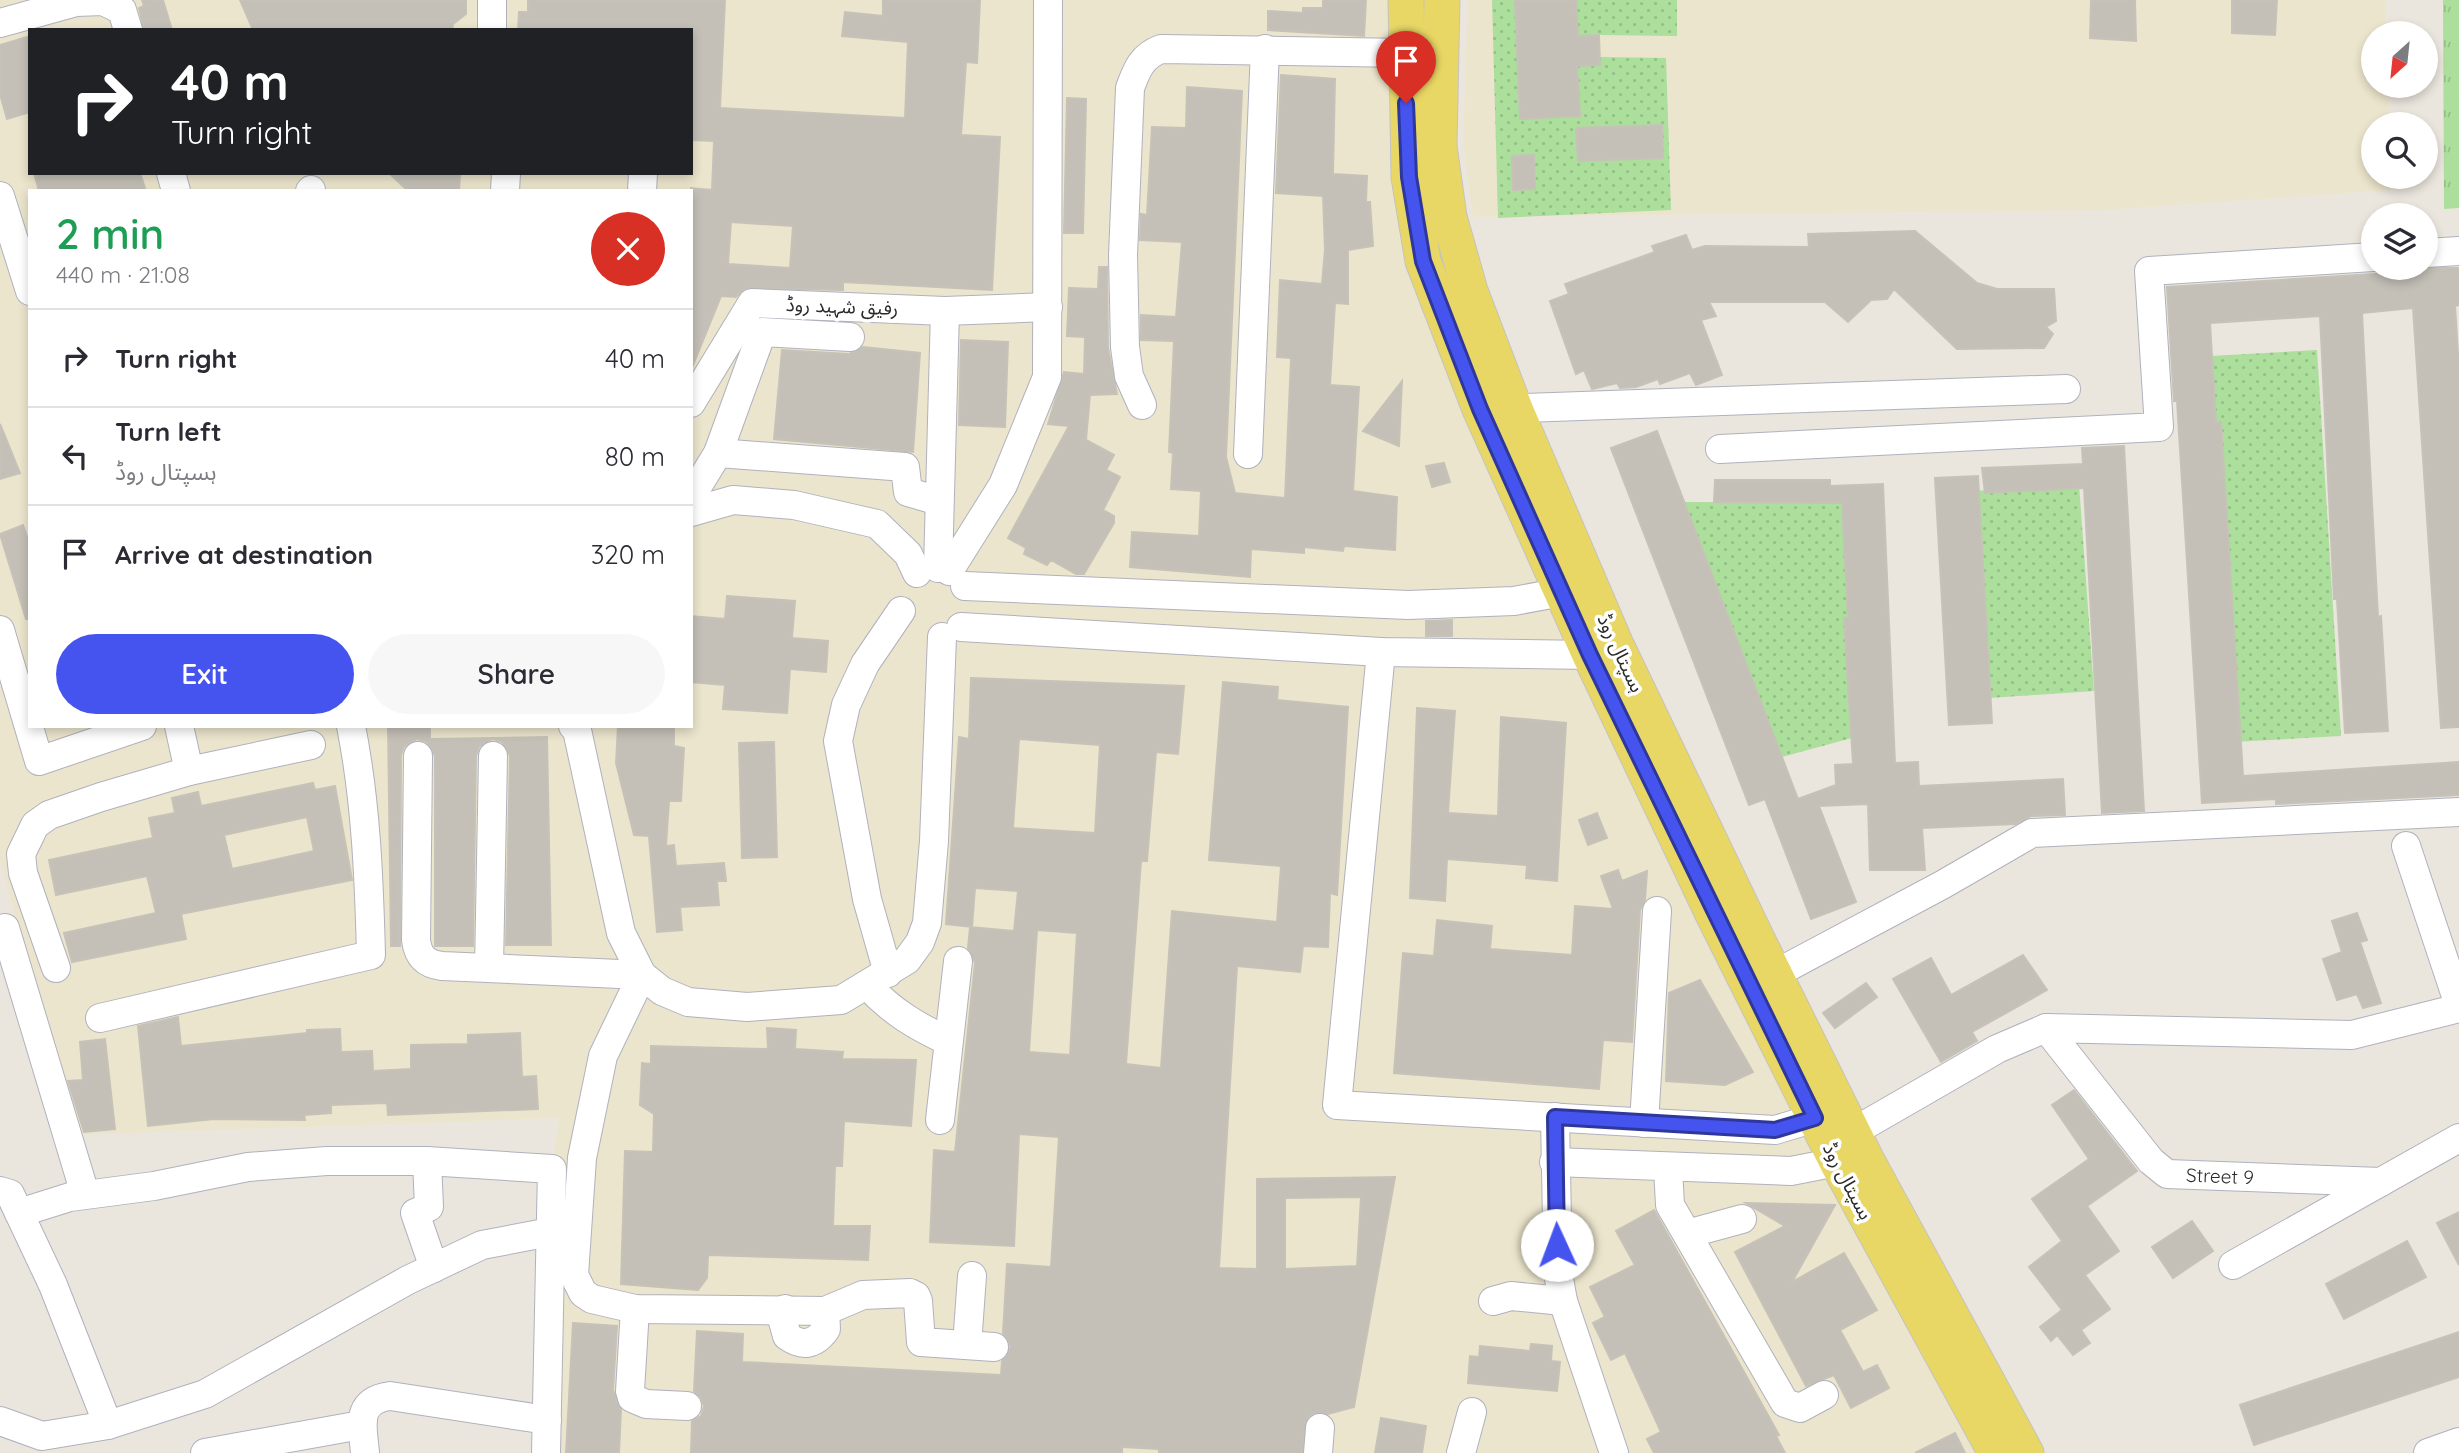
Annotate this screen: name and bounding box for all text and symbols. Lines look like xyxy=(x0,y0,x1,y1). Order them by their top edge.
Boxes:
north arrow xyxy=(2361,21,2438,98)
map controls xyxy=(2361,21,2438,280)
pin xyxy=(1376,31,1436,103)
icon: arrive xyxy=(1387,42,1425,80)
text: 40 m xyxy=(171,51,289,112)
icon: right xyxy=(56,56,147,147)
text: Turn right xyxy=(171,112,312,152)
button: search xyxy=(2361,112,2438,189)
button: layers xyxy=(2361,203,2438,280)
text: 2 min xyxy=(56,207,164,260)
button: close xyxy=(591,212,665,286)
text: 440 m · 21:08 xyxy=(56,260,190,289)
street label: رفیق شہید روڈ xyxy=(785,292,899,321)
icon: right xyxy=(56,339,94,377)
text: Turn right xyxy=(115,342,237,375)
text: 40 m xyxy=(605,342,665,375)
text: Turn left xyxy=(115,415,222,448)
icon: left xyxy=(56,437,94,475)
text: 80 m xyxy=(605,440,665,473)
text: ہسپتال روڈ xyxy=(115,457,217,486)
icon: arrive xyxy=(56,535,94,573)
text: Arrive at destination xyxy=(115,538,373,571)
text: 320 m xyxy=(591,538,665,571)
street label: ہسپتال روڈ xyxy=(1591,610,1650,697)
button: Exit xyxy=(56,634,354,714)
button: Share xyxy=(368,634,665,714)
street label: ہسپتال روڈ xyxy=(1817,1138,1878,1224)
street label: Street 9 xyxy=(2186,1163,2254,1189)
position arrow xyxy=(1520,1208,1594,1282)

